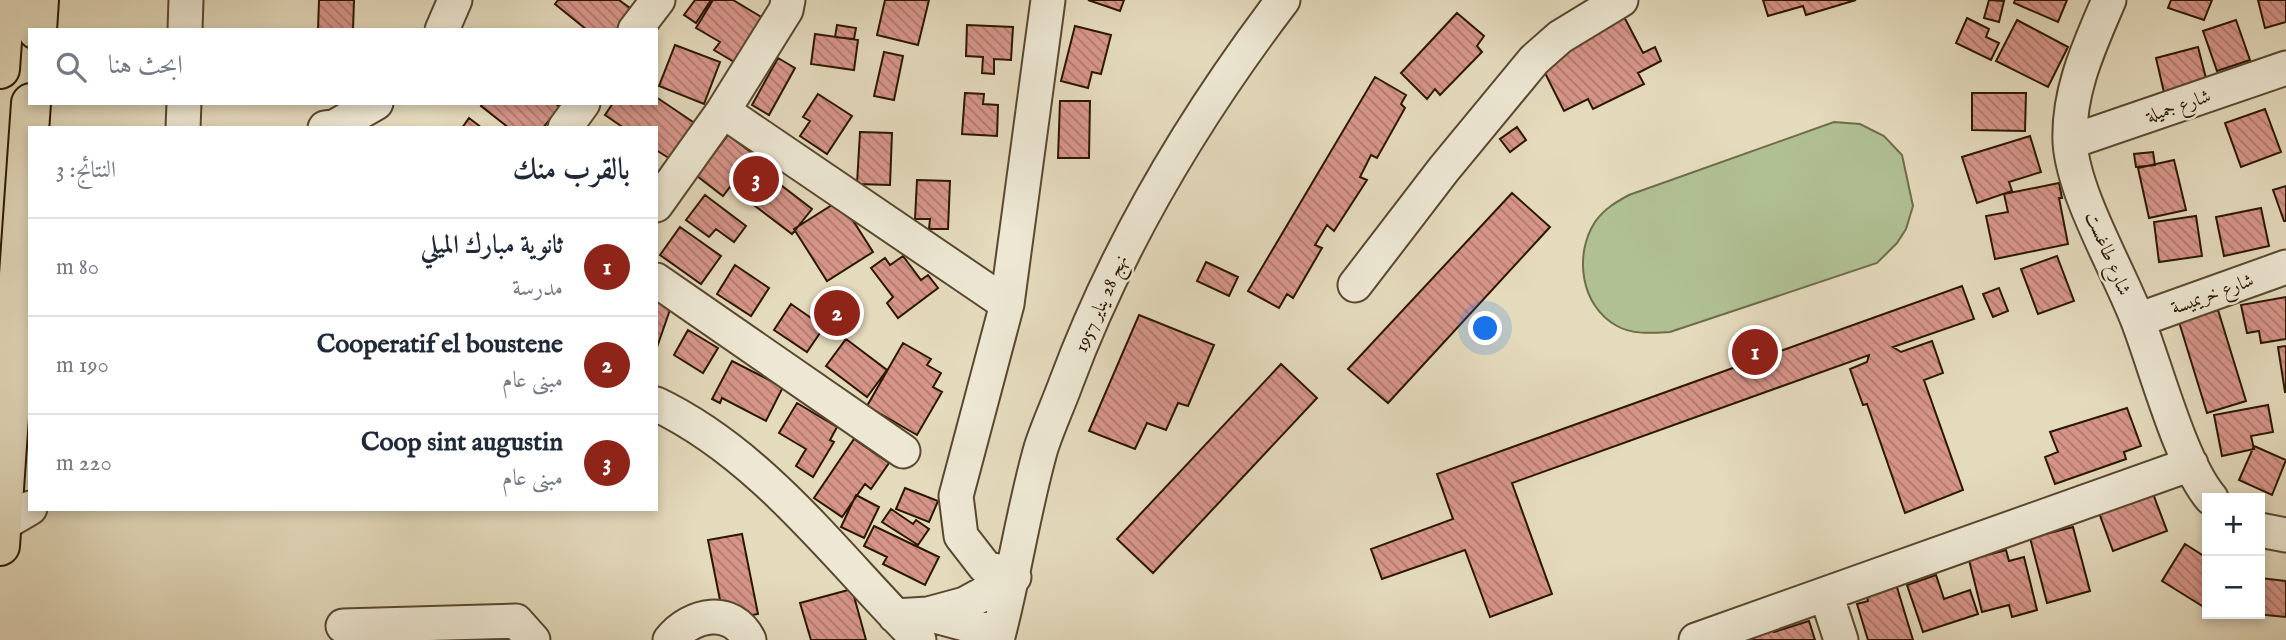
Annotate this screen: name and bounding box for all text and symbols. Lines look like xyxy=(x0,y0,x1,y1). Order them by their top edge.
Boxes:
search box xyxy=(28,28,658,105)
icon: search xyxy=(52,48,90,86)
text: ابحث هنا xyxy=(108,49,183,82)
street label: شارع جميلة xyxy=(2142,85,2215,131)
text: بالقرب منك xyxy=(513,152,630,190)
pin: 3 xyxy=(733,153,779,205)
text: النتائج: 3 xyxy=(56,156,116,185)
street label: شارع طاغست xyxy=(2077,208,2136,300)
text: ثانوية مبارك الميلي xyxy=(421,229,563,262)
street label: نهج 28 يناير 1957 xyxy=(1070,251,1138,358)
text: 80 m xyxy=(56,253,99,282)
text: 1 xyxy=(603,253,611,282)
street label: شارع خريميسة xyxy=(2168,269,2258,323)
text: مدرسة xyxy=(512,274,563,303)
pin: 2 xyxy=(814,287,860,339)
your location xyxy=(1468,311,1502,345)
pin: 1 xyxy=(1732,326,1778,378)
text: Cooperatif el boustene xyxy=(317,328,563,361)
text: 190 m xyxy=(56,351,109,380)
text: 2 xyxy=(602,351,612,380)
text: مبنى عام xyxy=(502,366,563,395)
text: Coop sint augustin xyxy=(361,426,563,459)
text: 220 m xyxy=(56,449,112,478)
text: 3 xyxy=(603,449,611,478)
text: مبنى عام xyxy=(502,464,563,493)
map controls xyxy=(2202,493,2265,619)
button: + xyxy=(2202,493,2265,556)
button: − xyxy=(2202,556,2265,619)

